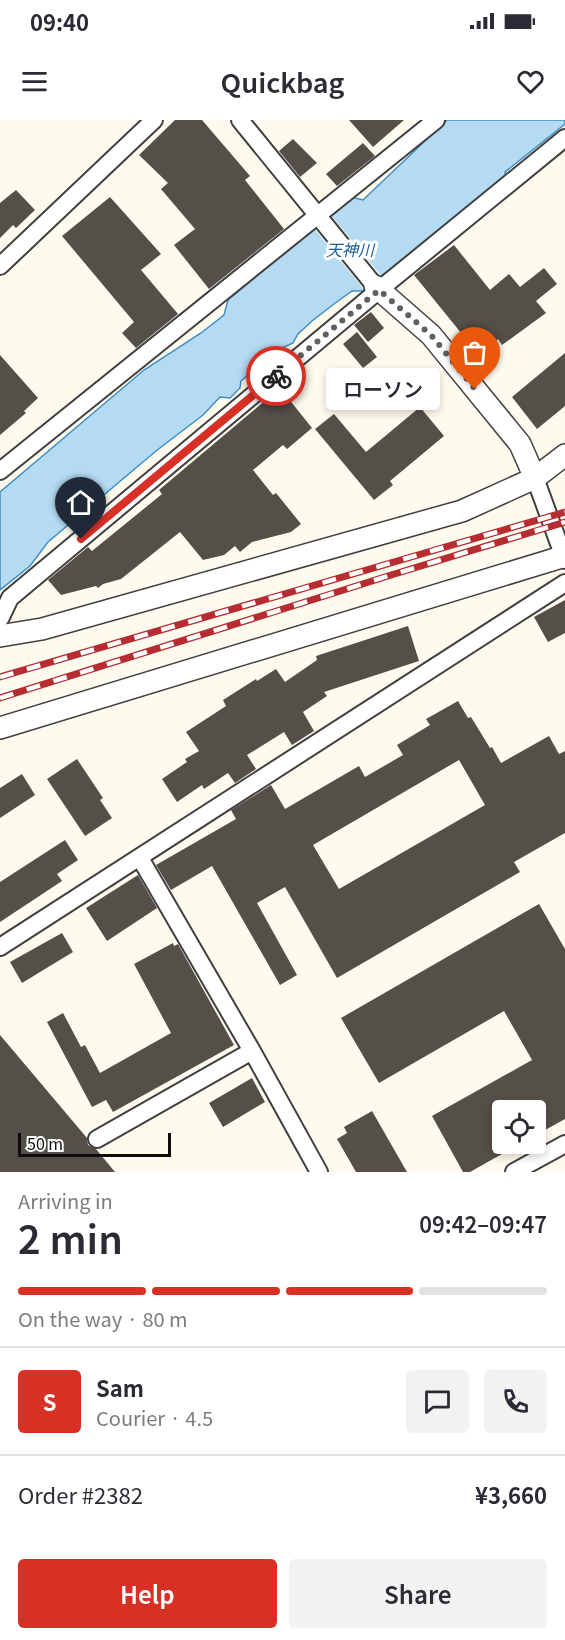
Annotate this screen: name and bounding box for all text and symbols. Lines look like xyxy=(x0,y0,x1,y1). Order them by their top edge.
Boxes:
text: 09:40 xyxy=(30,5,89,37)
text: Quickbag xyxy=(221,62,344,101)
icon: menu xyxy=(18,65,51,98)
icon: heart xyxy=(514,65,547,98)
water label: 天神川 xyxy=(326,237,376,261)
pin xyxy=(449,327,500,389)
icon: bag xyxy=(458,336,491,369)
courier xyxy=(246,346,306,406)
icon: bike xyxy=(260,360,293,393)
callout: ローソン xyxy=(325,368,439,410)
text: ローソン xyxy=(343,374,423,403)
pin xyxy=(55,477,106,539)
icon: home xyxy=(64,486,97,519)
map controls xyxy=(492,1100,546,1154)
button: locate xyxy=(492,1100,546,1154)
scale bar xyxy=(18,1130,171,1158)
text: 50 m xyxy=(27,1131,63,1155)
text: Arriving in xyxy=(18,1186,113,1215)
text: 09:42–09:47 xyxy=(419,1207,547,1239)
text: 2 min xyxy=(18,1209,123,1265)
text: On the way · 80 m xyxy=(18,1304,188,1333)
button: chat xyxy=(406,1370,469,1433)
button: phone xyxy=(484,1370,547,1433)
text: Sam xyxy=(96,1371,144,1403)
text: S xyxy=(43,1385,56,1417)
text: Courier · 4.5 xyxy=(96,1403,213,1432)
text: Order #2382 xyxy=(18,1478,143,1510)
text: ¥3,660 xyxy=(475,1478,547,1510)
button: Help xyxy=(18,1559,277,1628)
button: Share xyxy=(289,1559,547,1628)

